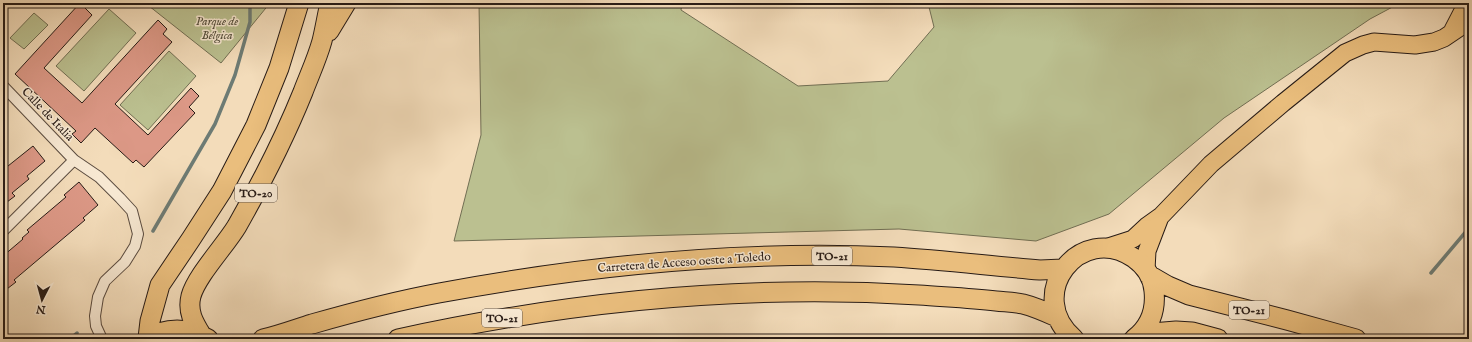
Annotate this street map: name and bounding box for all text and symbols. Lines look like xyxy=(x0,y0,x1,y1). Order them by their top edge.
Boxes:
park label: Parque de Bélgica xyxy=(196,14,238,44)
street label: Calle de Italia xyxy=(18,84,78,145)
road number: TO-20 xyxy=(235,184,277,202)
road number: TO-21 xyxy=(812,247,852,265)
street label: Carretera de Acceso oeste a Toledo xyxy=(597,249,772,276)
north arrow xyxy=(22,280,62,320)
text: N xyxy=(35,301,48,317)
road number: TO-21 xyxy=(1229,301,1269,319)
road number: TO-21 xyxy=(482,309,522,327)

